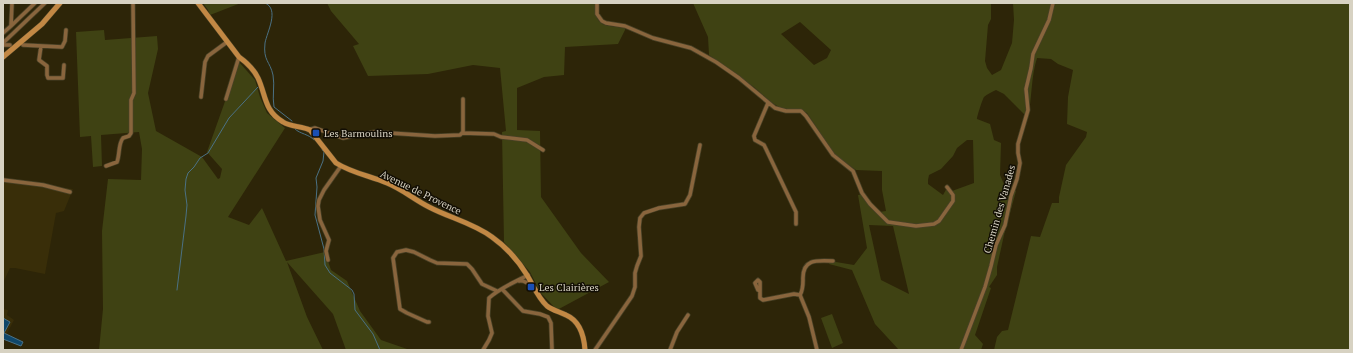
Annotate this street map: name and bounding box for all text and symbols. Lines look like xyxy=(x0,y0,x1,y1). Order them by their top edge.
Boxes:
place label: Les Barmoulins xyxy=(324,127,393,140)
marker: Les Barmoulins xyxy=(311,128,321,138)
street label: Chemin des Vanades xyxy=(981,163,1018,255)
street label: Avenue de Provence xyxy=(378,167,463,218)
place label: Les Clairières xyxy=(539,281,599,294)
marker: Les Clairières xyxy=(526,282,536,292)

